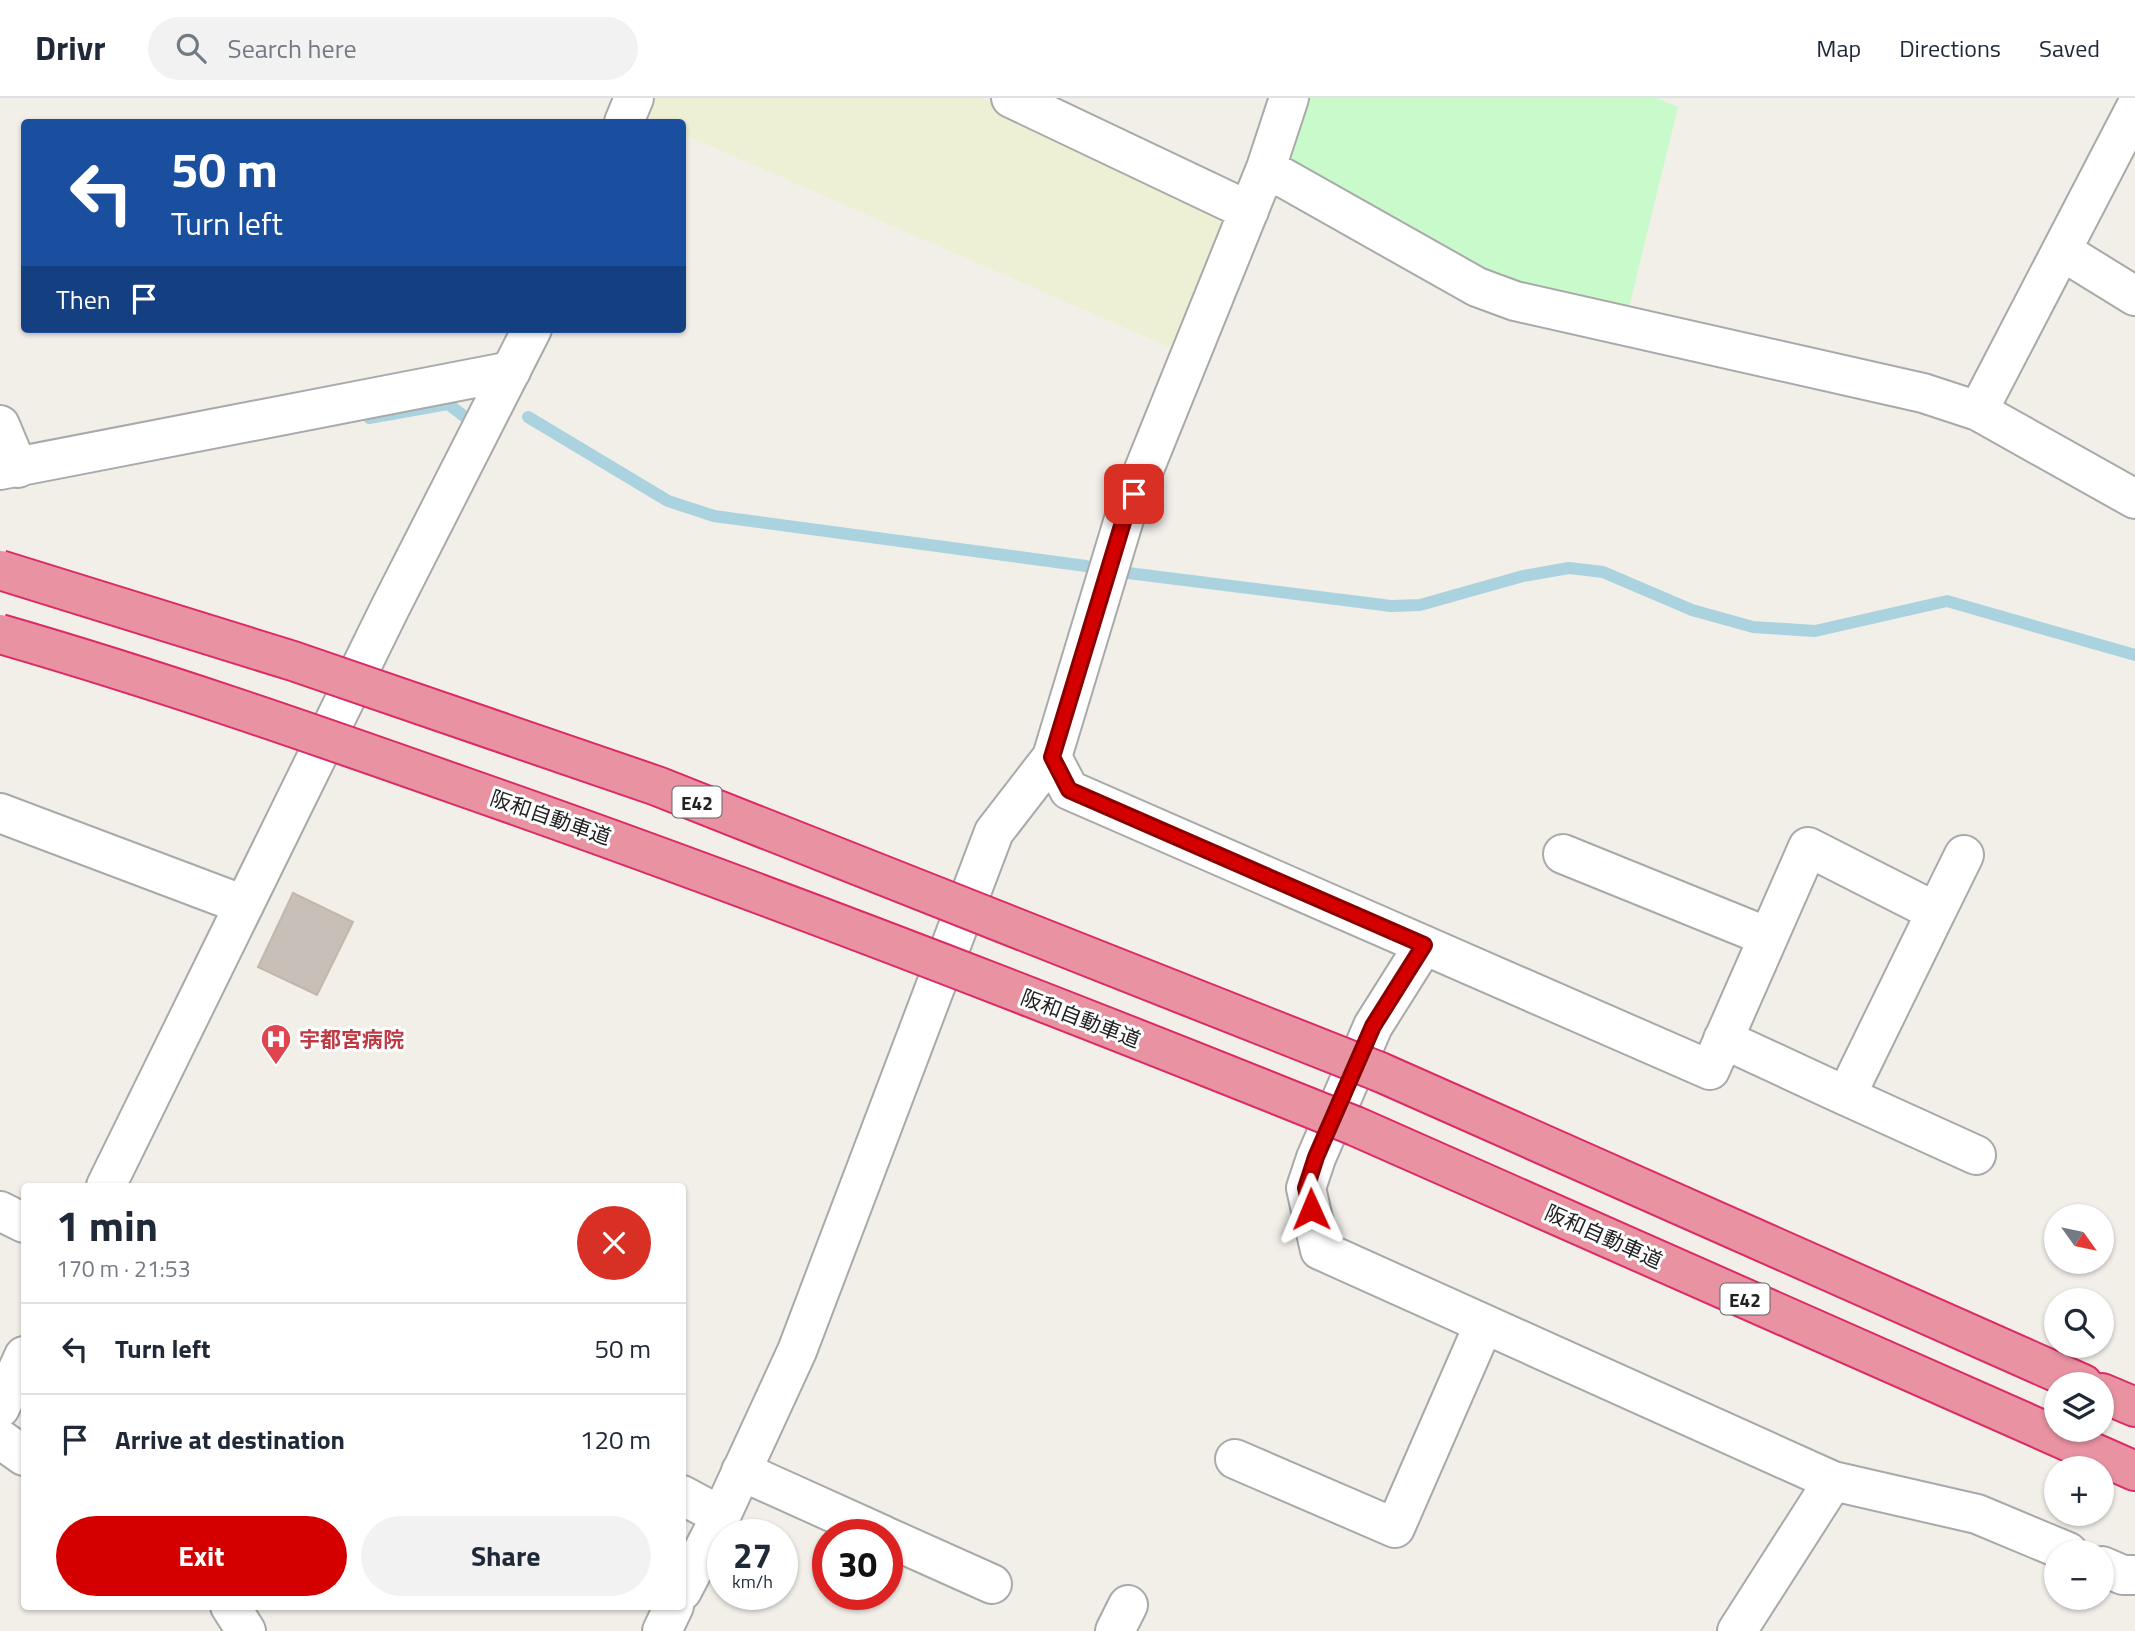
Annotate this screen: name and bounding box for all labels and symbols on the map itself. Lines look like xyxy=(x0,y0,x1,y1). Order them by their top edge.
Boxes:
pin xyxy=(1104,464,1164,524)
street label: 阪和自動車道 xyxy=(486,781,616,853)
road number: E42 xyxy=(672,786,722,818)
street label: 阪和自動車道 xyxy=(1016,980,1146,1056)
hospital icon: 宇都宮病院 xyxy=(259,1022,293,1066)
place label: 宇都宮病院 xyxy=(299,1023,404,1055)
position arrow xyxy=(1274,1172,1348,1246)
street label: 阪和自動車道 xyxy=(1540,1196,1668,1276)
north arrow xyxy=(2044,1204,2114,1274)
road number: E42 xyxy=(1720,1284,1770,1315)
speed limit sign: 30 xyxy=(812,1519,903,1610)

